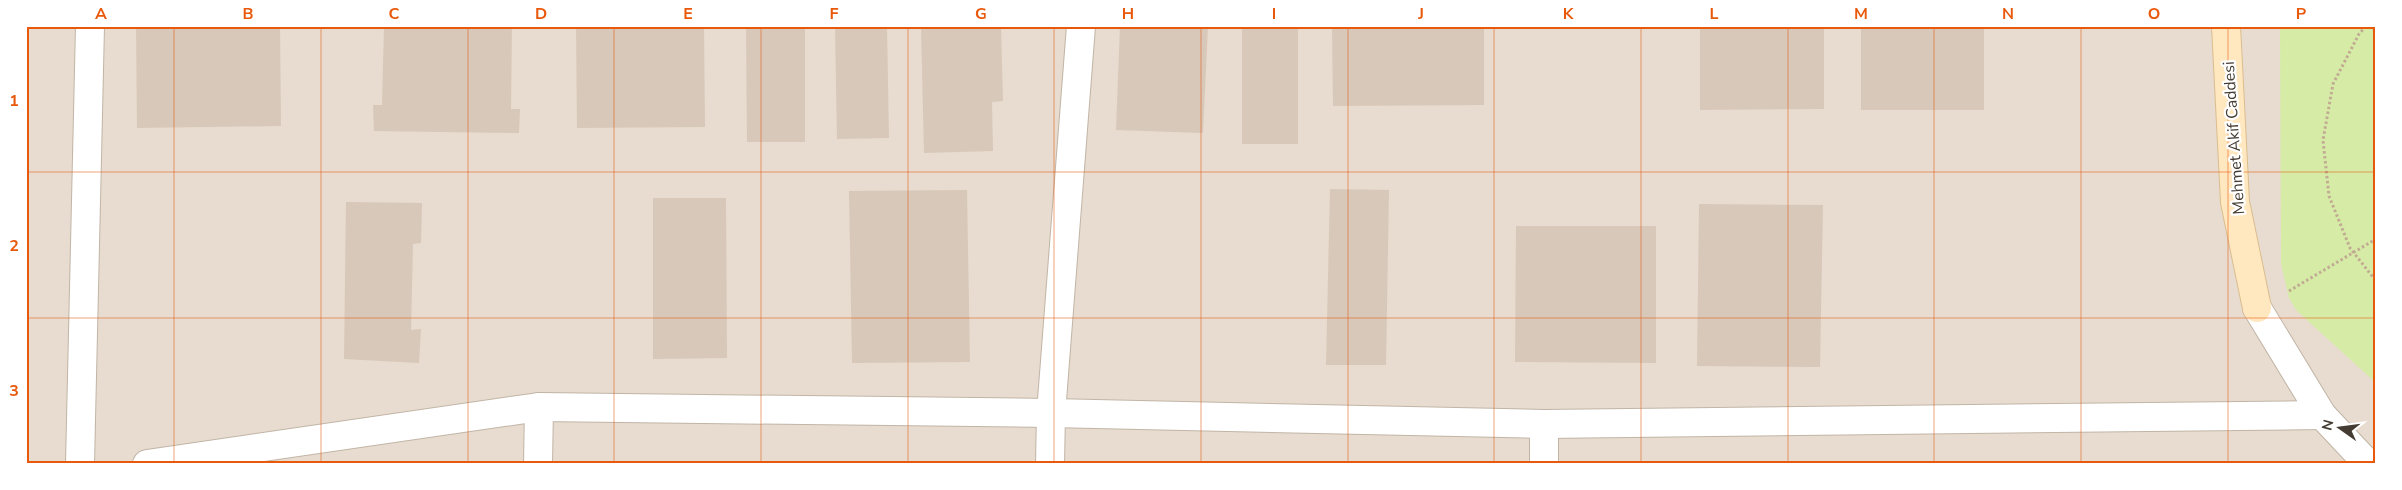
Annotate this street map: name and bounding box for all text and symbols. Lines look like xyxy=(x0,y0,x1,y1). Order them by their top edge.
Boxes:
text: A xyxy=(95,3,107,25)
text: B xyxy=(242,3,254,25)
text: C xyxy=(389,3,400,25)
text: D xyxy=(535,3,547,25)
text: E xyxy=(683,3,693,25)
text: F xyxy=(830,3,839,25)
text: G xyxy=(975,3,987,25)
text: H xyxy=(1122,3,1134,25)
text: I xyxy=(1272,3,1276,25)
text: J xyxy=(1417,3,1424,25)
text: K xyxy=(1563,3,1575,25)
text: L xyxy=(1710,3,1719,25)
text: M xyxy=(1854,3,1868,25)
text: N xyxy=(2002,3,2014,25)
text: O xyxy=(2148,3,2160,25)
text: P xyxy=(2296,3,2306,25)
street label: Mehmet Akif Caddesi xyxy=(2218,61,2250,215)
text: 1 xyxy=(9,90,19,112)
text: 2 xyxy=(9,235,19,257)
text: 3 xyxy=(9,380,19,402)
north arrow xyxy=(2314,402,2364,452)
text: N xyxy=(2317,418,2338,432)

